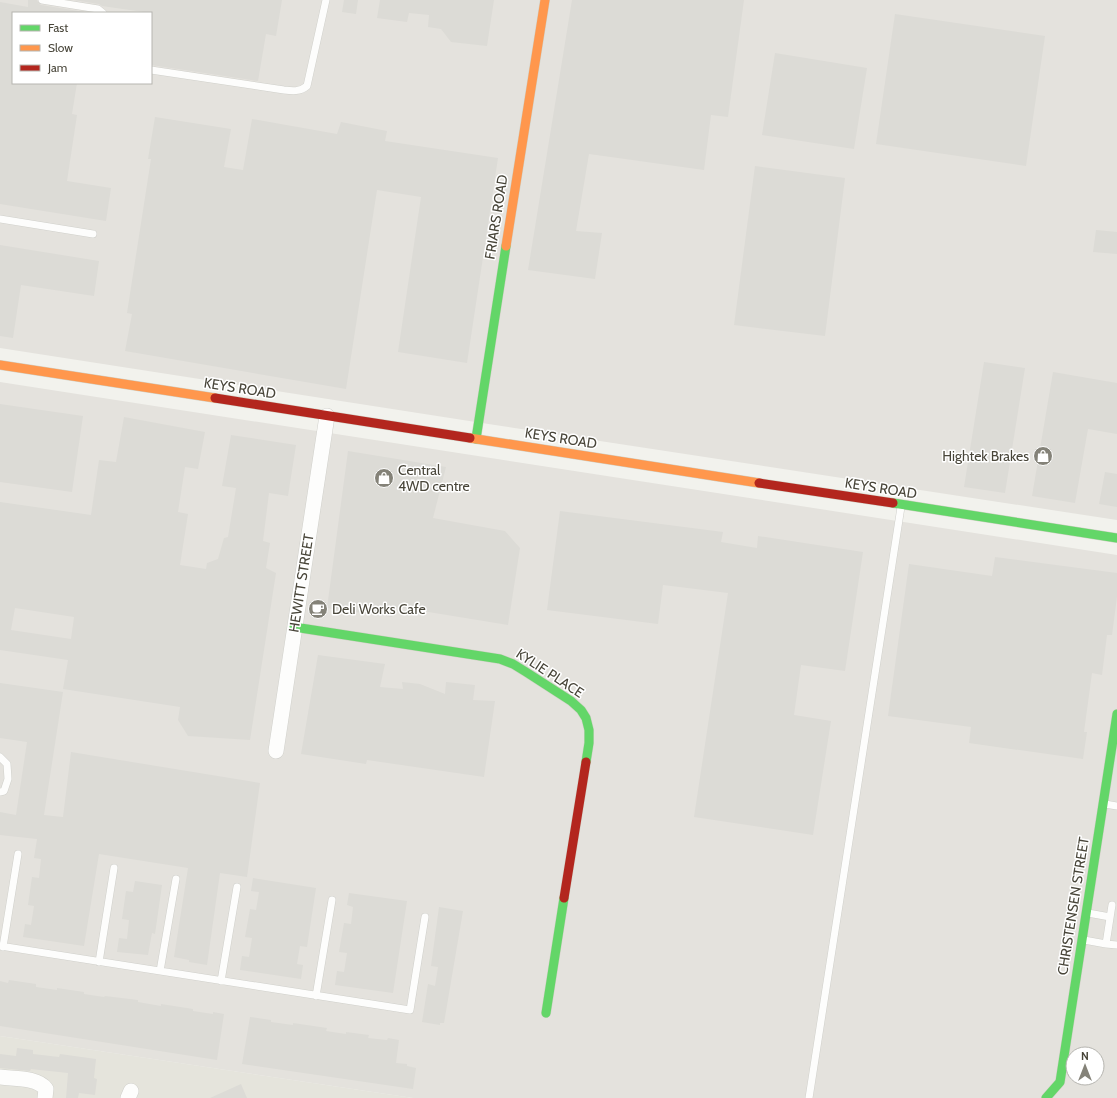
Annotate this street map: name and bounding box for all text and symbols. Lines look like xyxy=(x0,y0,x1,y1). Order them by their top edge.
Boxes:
legend xyxy=(12,12,152,84)
text: Fast xyxy=(48,20,68,35)
text: Slow xyxy=(48,40,73,55)
text: Jam xyxy=(47,60,67,75)
street label: FRIARS ROAD xyxy=(480,173,512,261)
street label: KEYS ROAD xyxy=(203,373,277,403)
street label: KEYS ROAD xyxy=(524,423,598,453)
shop icon: Hightek Brakes xyxy=(1032,445,1054,467)
place label: Hightek Brakes xyxy=(942,447,1029,465)
place label: Central 4WD centre xyxy=(398,461,470,495)
shop icon: Central 4WD centre xyxy=(373,467,395,489)
street label: KEYS ROAD xyxy=(844,473,918,503)
street label: HEWITT STREET xyxy=(284,532,318,634)
cafe icon: Deli Works Cafe xyxy=(307,598,329,620)
place label: Deli Works Cafe xyxy=(332,600,426,618)
street label: KYLIE PLACE xyxy=(513,644,587,702)
street label: CHRISTENSEN STREET xyxy=(1053,835,1093,976)
north arrow xyxy=(1065,1046,1105,1086)
text: N xyxy=(1081,1049,1089,1063)

